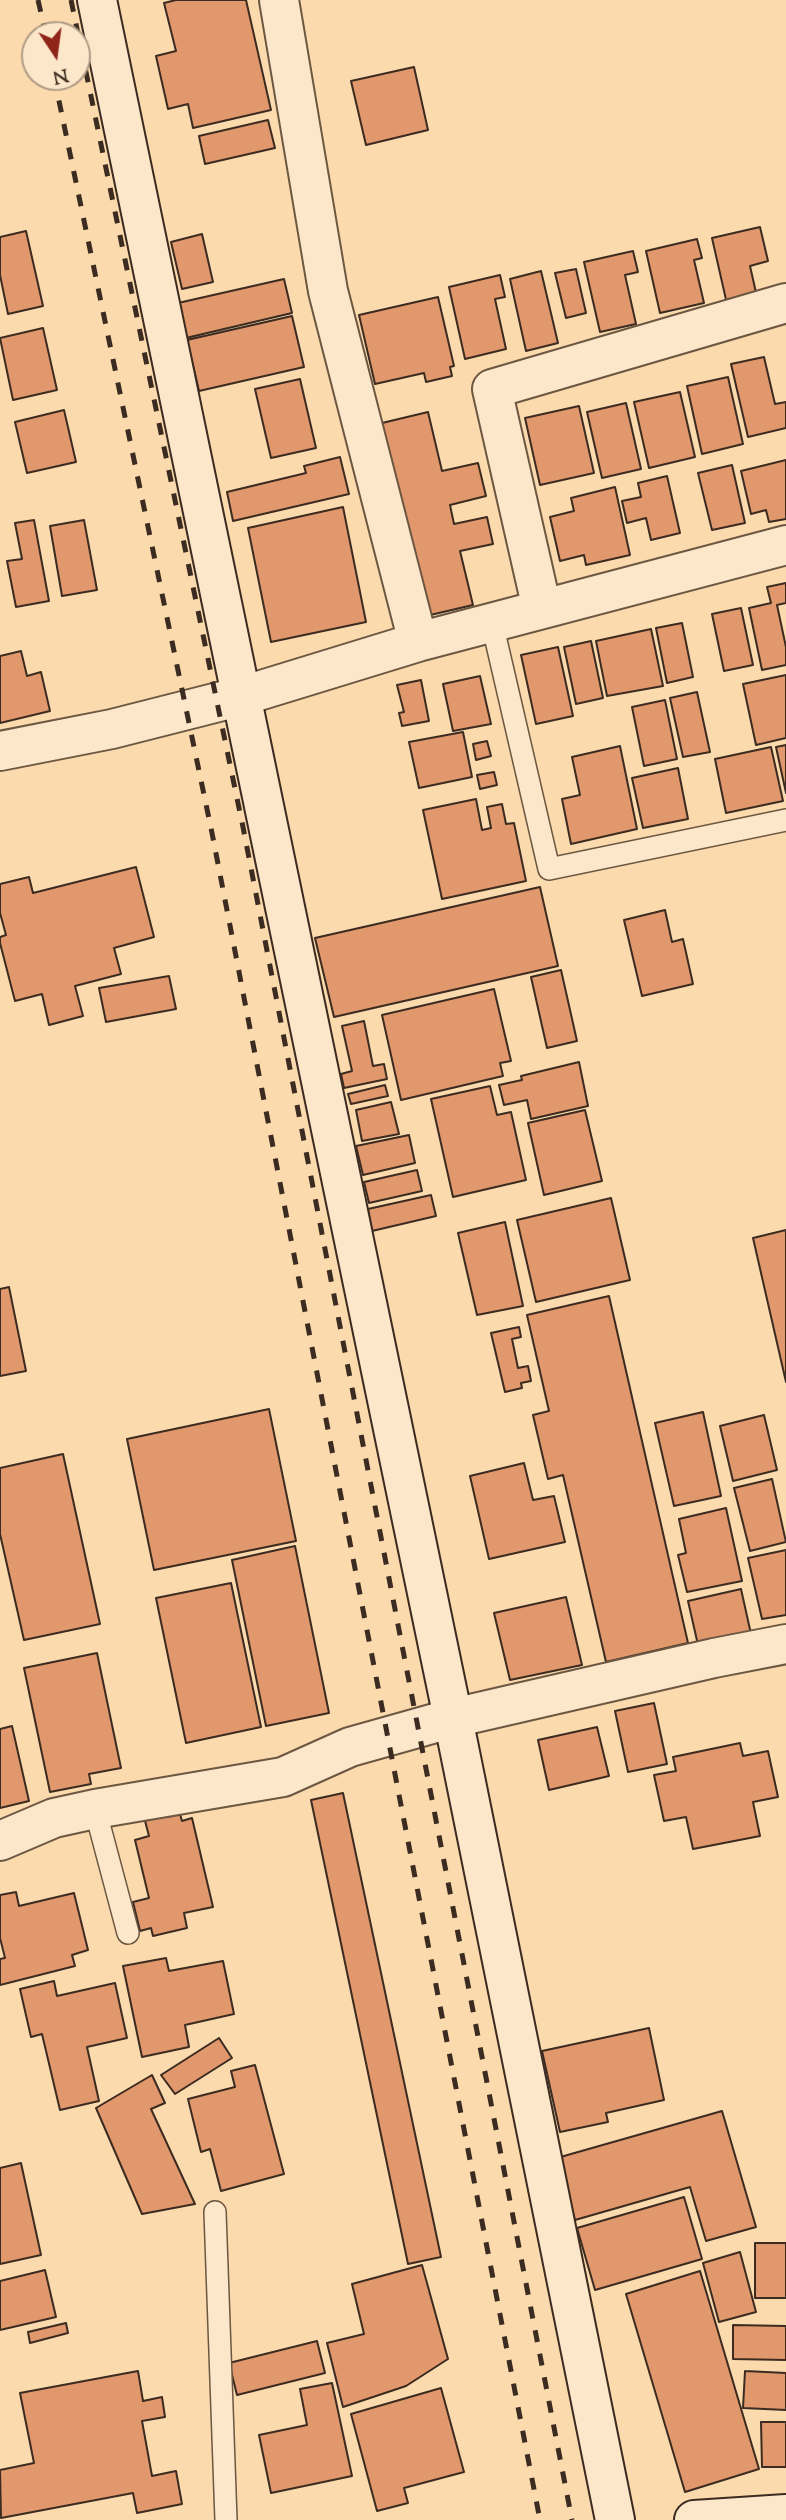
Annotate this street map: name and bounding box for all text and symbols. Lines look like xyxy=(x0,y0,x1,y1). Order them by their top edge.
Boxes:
north arrow xyxy=(21,21,91,91)
text: N xyxy=(50,60,71,90)

